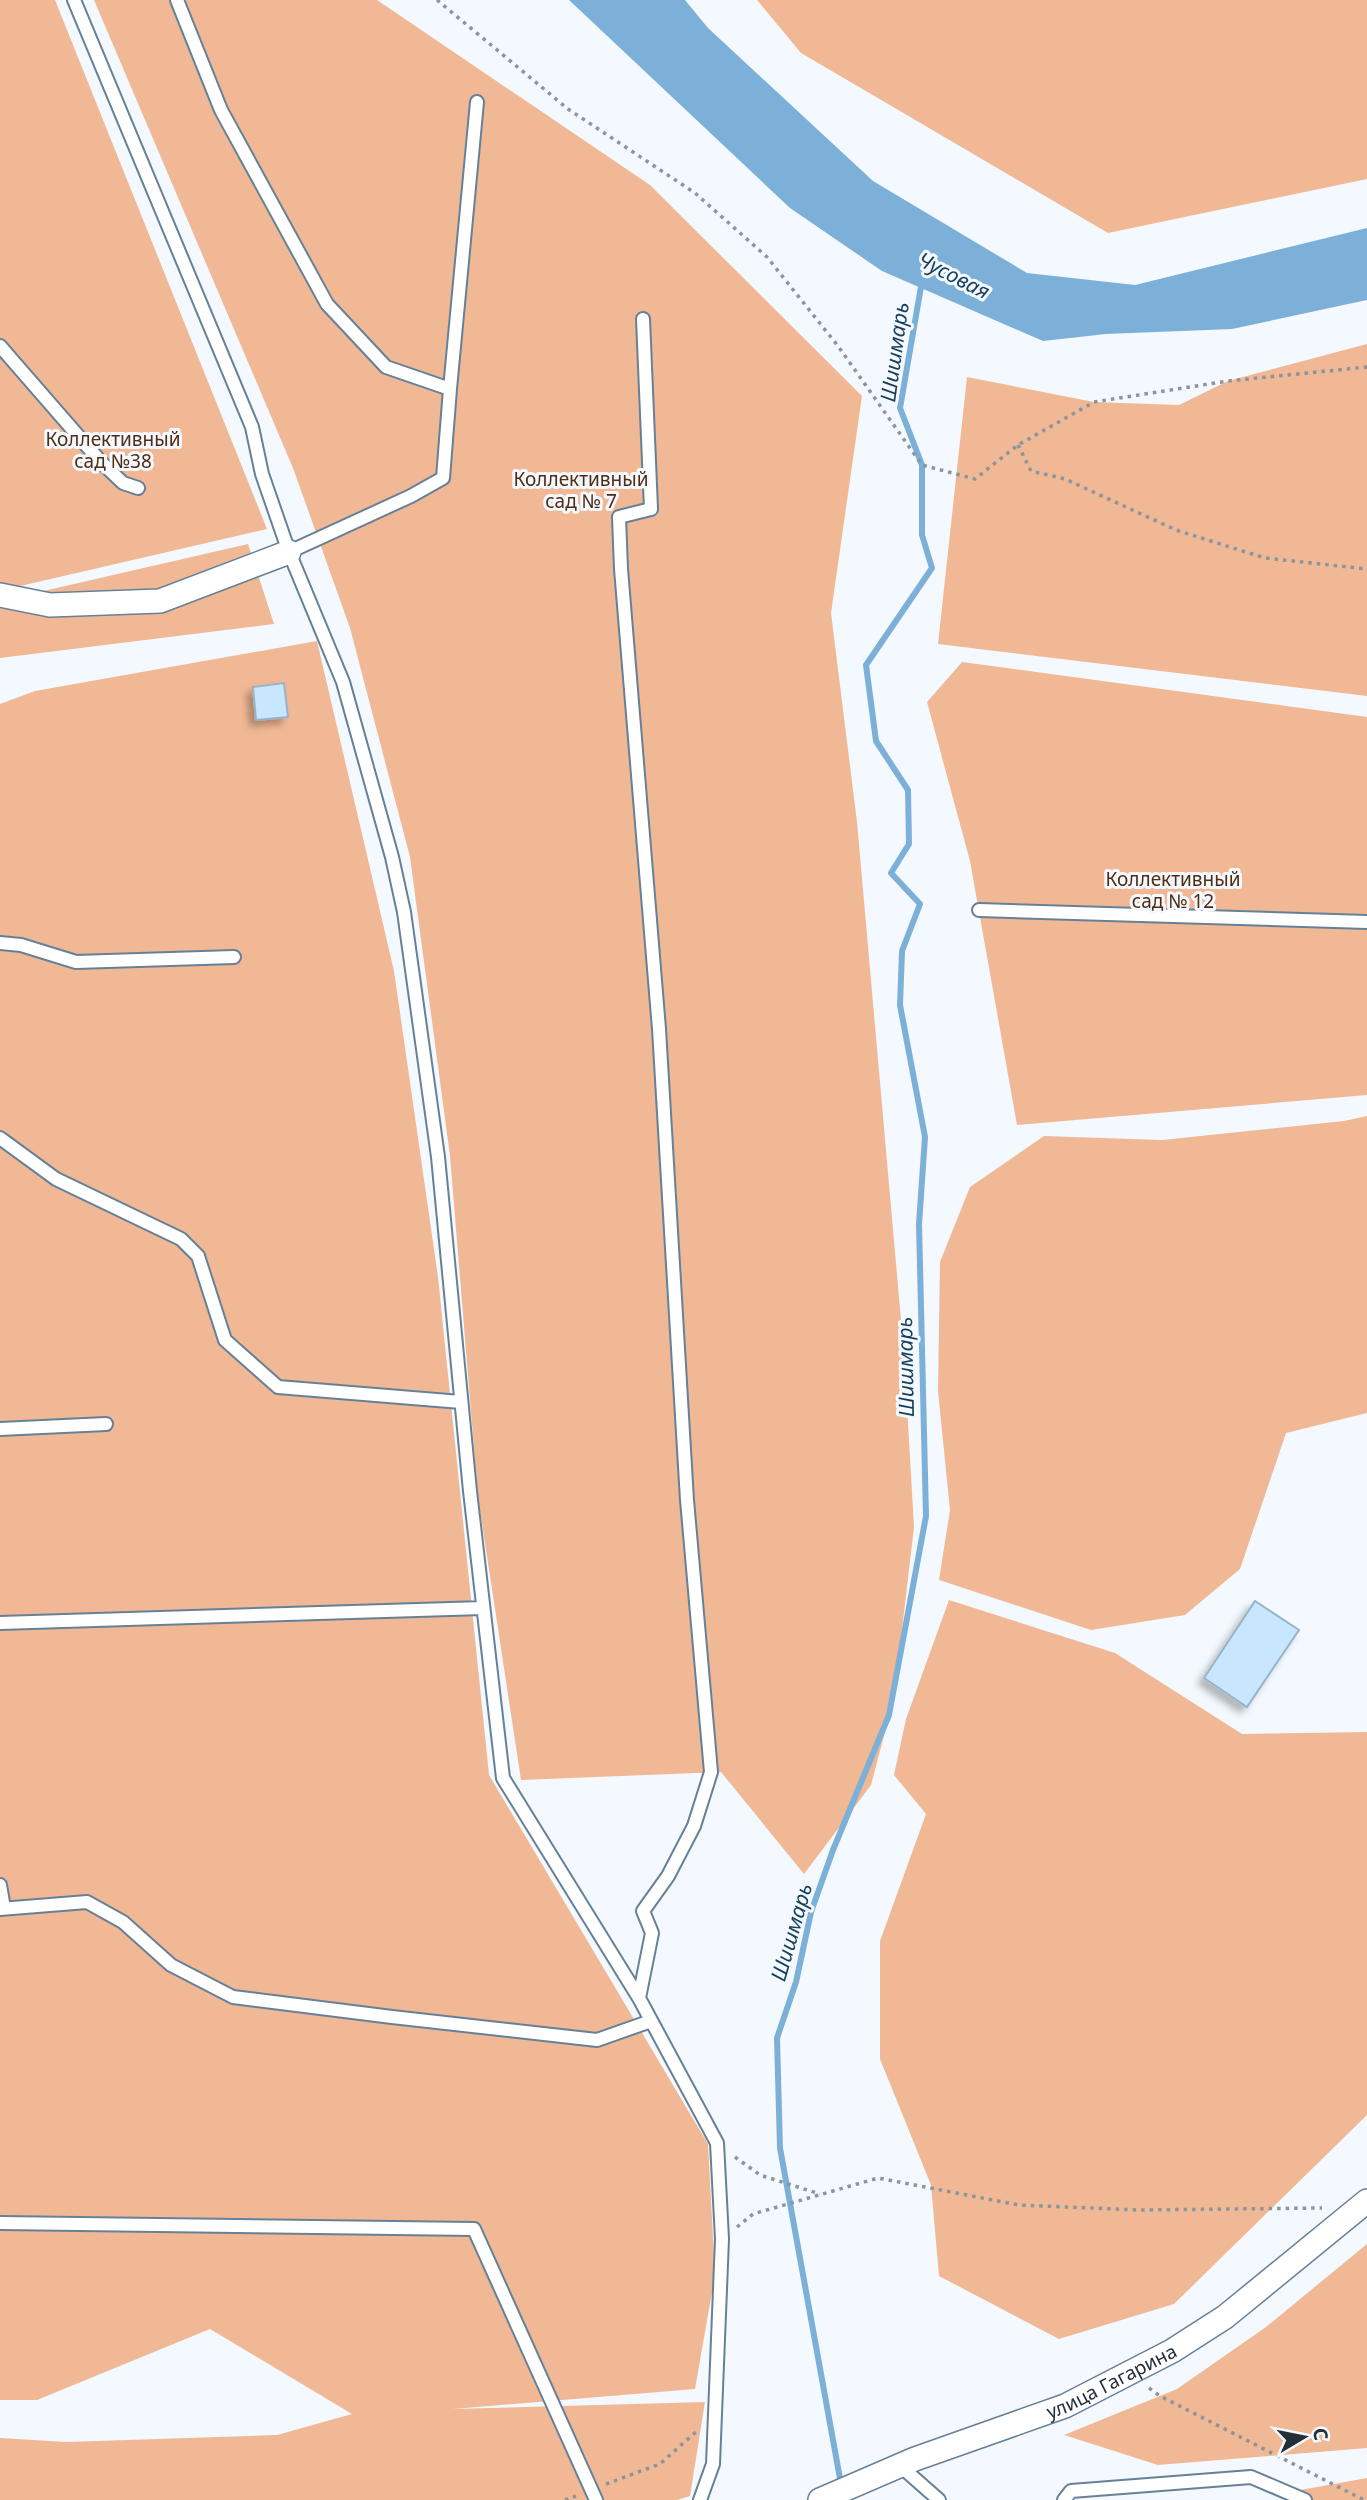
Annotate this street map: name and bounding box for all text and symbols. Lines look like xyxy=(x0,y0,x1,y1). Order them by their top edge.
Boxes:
water label: Чусовая xyxy=(913,245,995,305)
water label: Шишмарь xyxy=(873,300,915,404)
park label: Коллективный сад №38 xyxy=(46,426,180,474)
park label: Коллективный сад № 7 xyxy=(514,466,648,514)
park label: Коллективный сад № 12 xyxy=(1106,866,1240,914)
water label: Шишмарь xyxy=(890,1317,920,1417)
water label: Шишмарь xyxy=(764,1880,818,1984)
street label: улица Гагарина xyxy=(1043,2338,1181,2425)
north arrow xyxy=(1269,2402,1339,2472)
text: С xyxy=(1307,2426,1335,2442)

